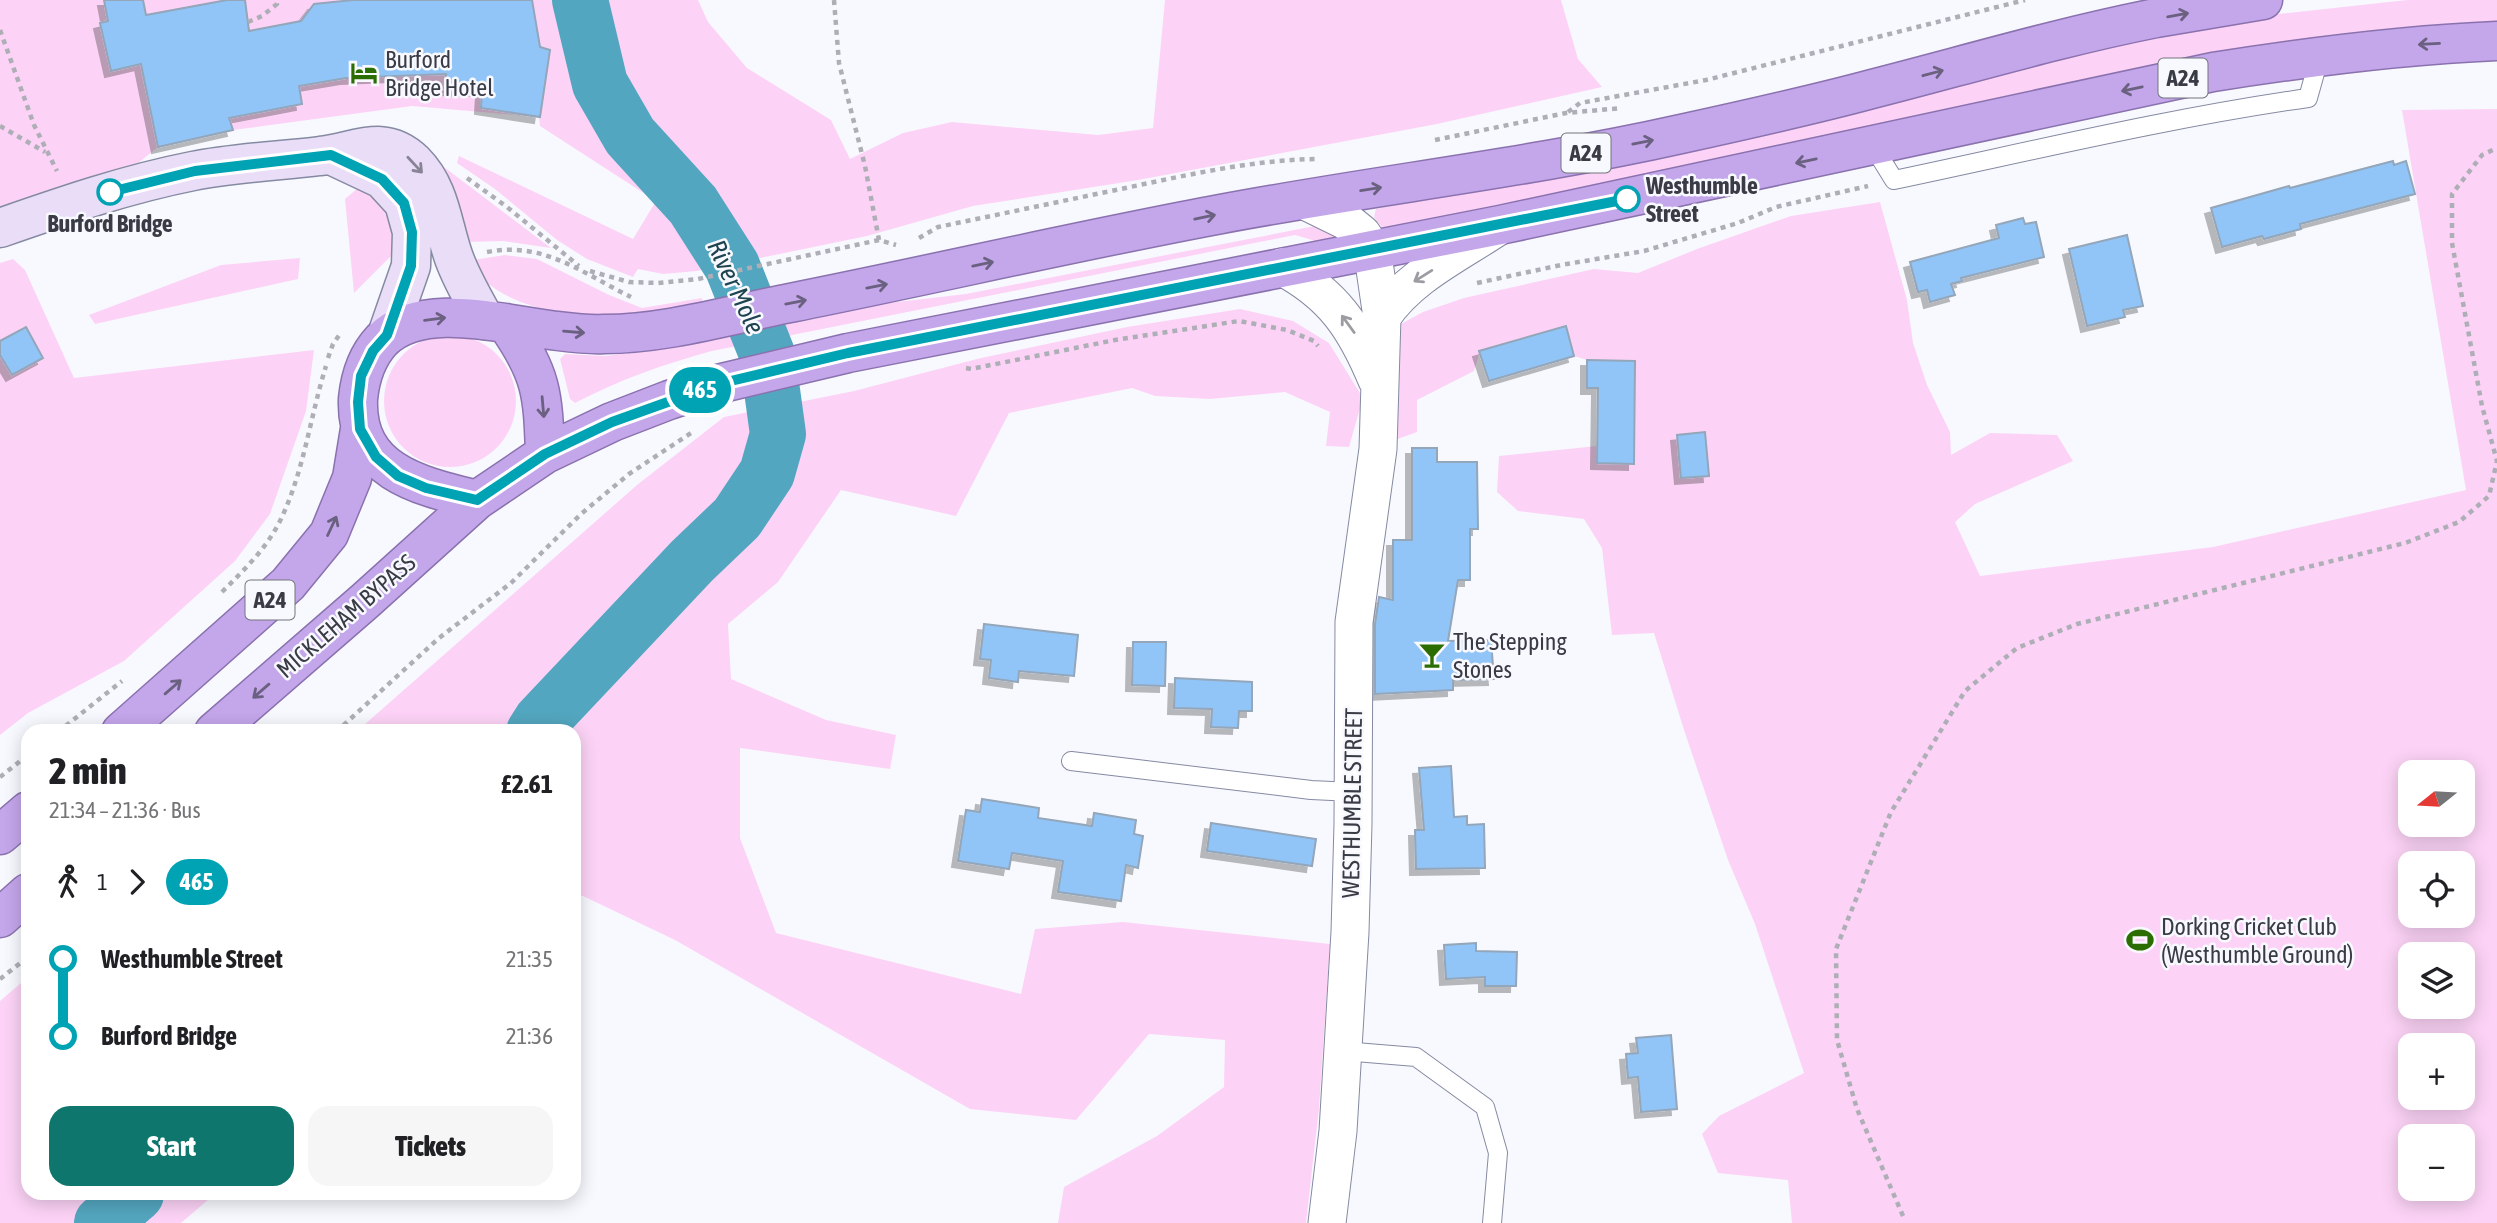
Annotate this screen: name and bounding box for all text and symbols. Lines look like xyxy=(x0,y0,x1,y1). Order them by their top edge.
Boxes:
one-way arrow xyxy=(2166,8,2189,21)
one-way arrow xyxy=(2418,37,2441,50)
place label: Burford Bridge Hotel xyxy=(385,46,494,101)
hotel icon: Burford Bridge Hotel xyxy=(349,58,379,88)
road number: A24 xyxy=(2158,58,2208,97)
one-way arrow xyxy=(1921,66,1943,79)
one-way arrow xyxy=(2121,82,2144,96)
road number: A24 xyxy=(1562,134,1610,172)
one-way arrow xyxy=(1631,135,1654,148)
one-way arrow xyxy=(1795,154,1818,168)
one-way arrow xyxy=(407,156,424,173)
place label: Westhumble Street xyxy=(1645,172,1758,227)
marker: Burford Bridge xyxy=(97,179,123,205)
one-way arrow xyxy=(1359,182,1382,195)
marker: Westhumble Street xyxy=(1614,186,1640,212)
place label: Burford Bridge xyxy=(47,210,173,237)
one-way arrow xyxy=(1193,210,1216,223)
water label: River Mole xyxy=(701,235,771,339)
one-way arrow xyxy=(971,256,994,270)
one-way arrow xyxy=(1413,270,1433,284)
one-way arrow xyxy=(865,278,888,292)
one-way arrow xyxy=(784,294,807,308)
one-way arrow xyxy=(423,313,445,326)
one-way arrow xyxy=(1340,315,1355,334)
one-way arrow xyxy=(562,326,585,339)
line badge: 465 xyxy=(660,367,740,413)
text: 465 xyxy=(683,376,717,403)
one-way arrow xyxy=(537,395,550,417)
one-way arrow xyxy=(326,516,339,537)
street label: MICKLEHAM BYPASS xyxy=(271,549,421,683)
road number: A24 xyxy=(246,580,294,620)
place label: The Stepping Stones xyxy=(1453,628,1567,683)
bar icon: The Stepping Stones xyxy=(1417,640,1447,670)
one-way arrow xyxy=(164,679,182,695)
one-way arrow xyxy=(252,683,270,699)
street label: WESTHUMBLE STREET xyxy=(1337,707,1367,898)
text: 2 min xyxy=(49,749,127,792)
north arrow xyxy=(2398,760,2474,836)
map controls xyxy=(2398,760,2475,1201)
text: £2.61 xyxy=(501,769,553,799)
text: 21:34 – 21:36 · Bus xyxy=(49,797,201,823)
button: locate xyxy=(2398,851,2475,928)
icon: walk xyxy=(49,863,87,901)
icon: forward xyxy=(118,863,156,901)
text: 465 xyxy=(180,868,214,895)
text: 1 xyxy=(97,869,108,895)
place label: Dorking Cricket Club (Westhumble Ground) xyxy=(2161,913,2353,968)
sports icon: Dorking Cricket Club (Westhumble Ground) xyxy=(2125,925,2155,955)
button: layers xyxy=(2398,942,2475,1019)
text: Westhumble Street xyxy=(101,944,283,974)
text: 21:35 xyxy=(506,946,553,972)
text: Burford Bridge xyxy=(101,1021,237,1051)
text: 21:36 xyxy=(506,1023,553,1049)
button: + xyxy=(2398,1033,2475,1110)
button: Start xyxy=(49,1106,294,1186)
button: Tickets xyxy=(308,1106,553,1186)
button: − xyxy=(2398,1124,2475,1201)

